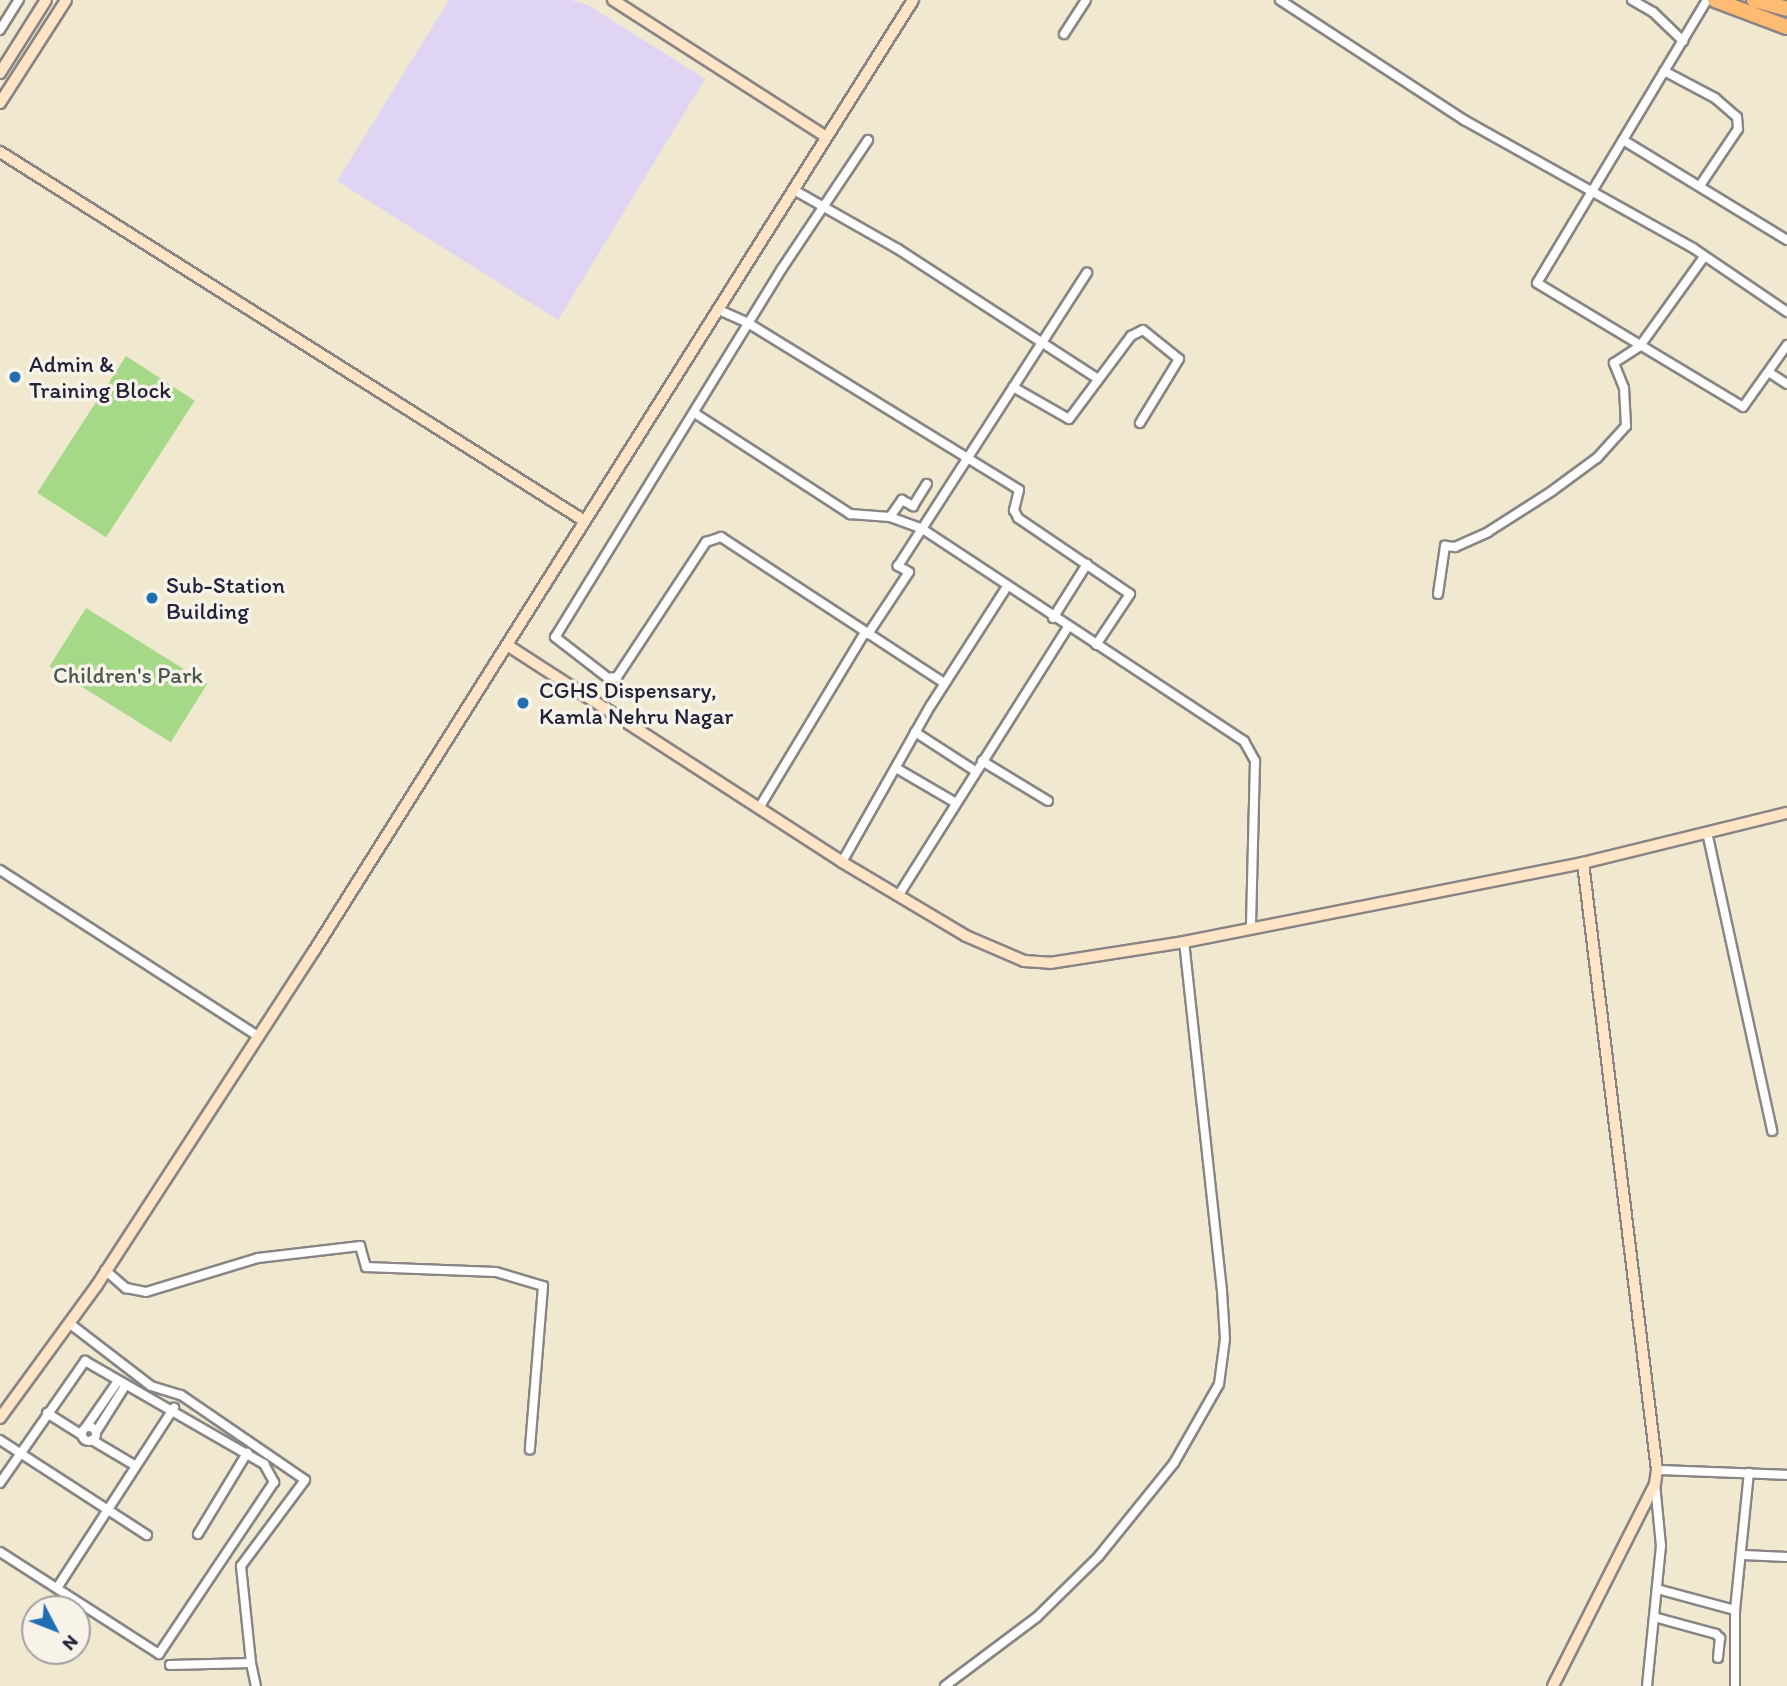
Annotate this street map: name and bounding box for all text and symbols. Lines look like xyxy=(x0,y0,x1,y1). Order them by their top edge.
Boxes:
place label: Admin & Training Block xyxy=(29,350,171,404)
marker: Admin & Training Block xyxy=(7,369,23,385)
place label: Sub-Station Building xyxy=(166,571,285,625)
marker: Sub-Station Building xyxy=(144,590,160,606)
park label: Children's Park xyxy=(53,661,203,689)
place label: CGHS Dispensary, Kamla Nehru Nagar xyxy=(539,676,733,730)
marker: CGHS Dispensary, Kamla Nehru Nagar xyxy=(513,693,533,713)
north arrow xyxy=(21,1595,91,1665)
text: N xyxy=(58,1631,83,1656)

